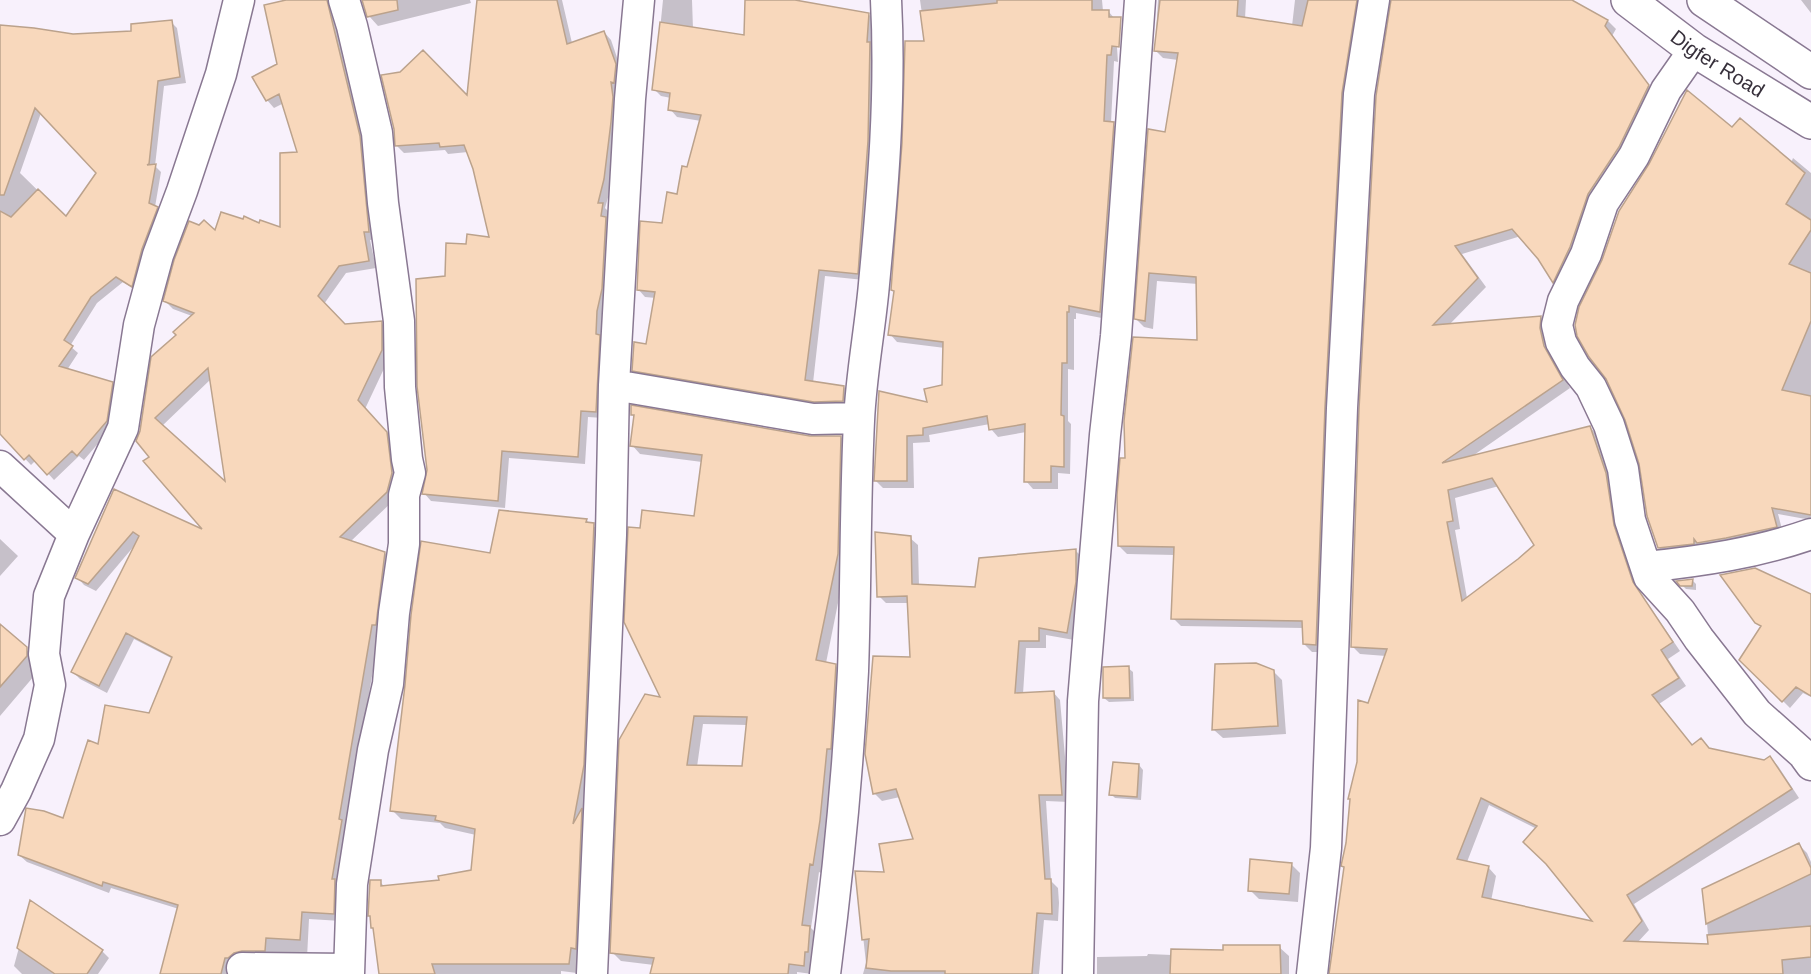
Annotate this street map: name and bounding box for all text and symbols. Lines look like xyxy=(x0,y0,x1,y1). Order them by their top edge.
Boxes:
street label: Digfer Road xyxy=(1666,25,1768,102)

